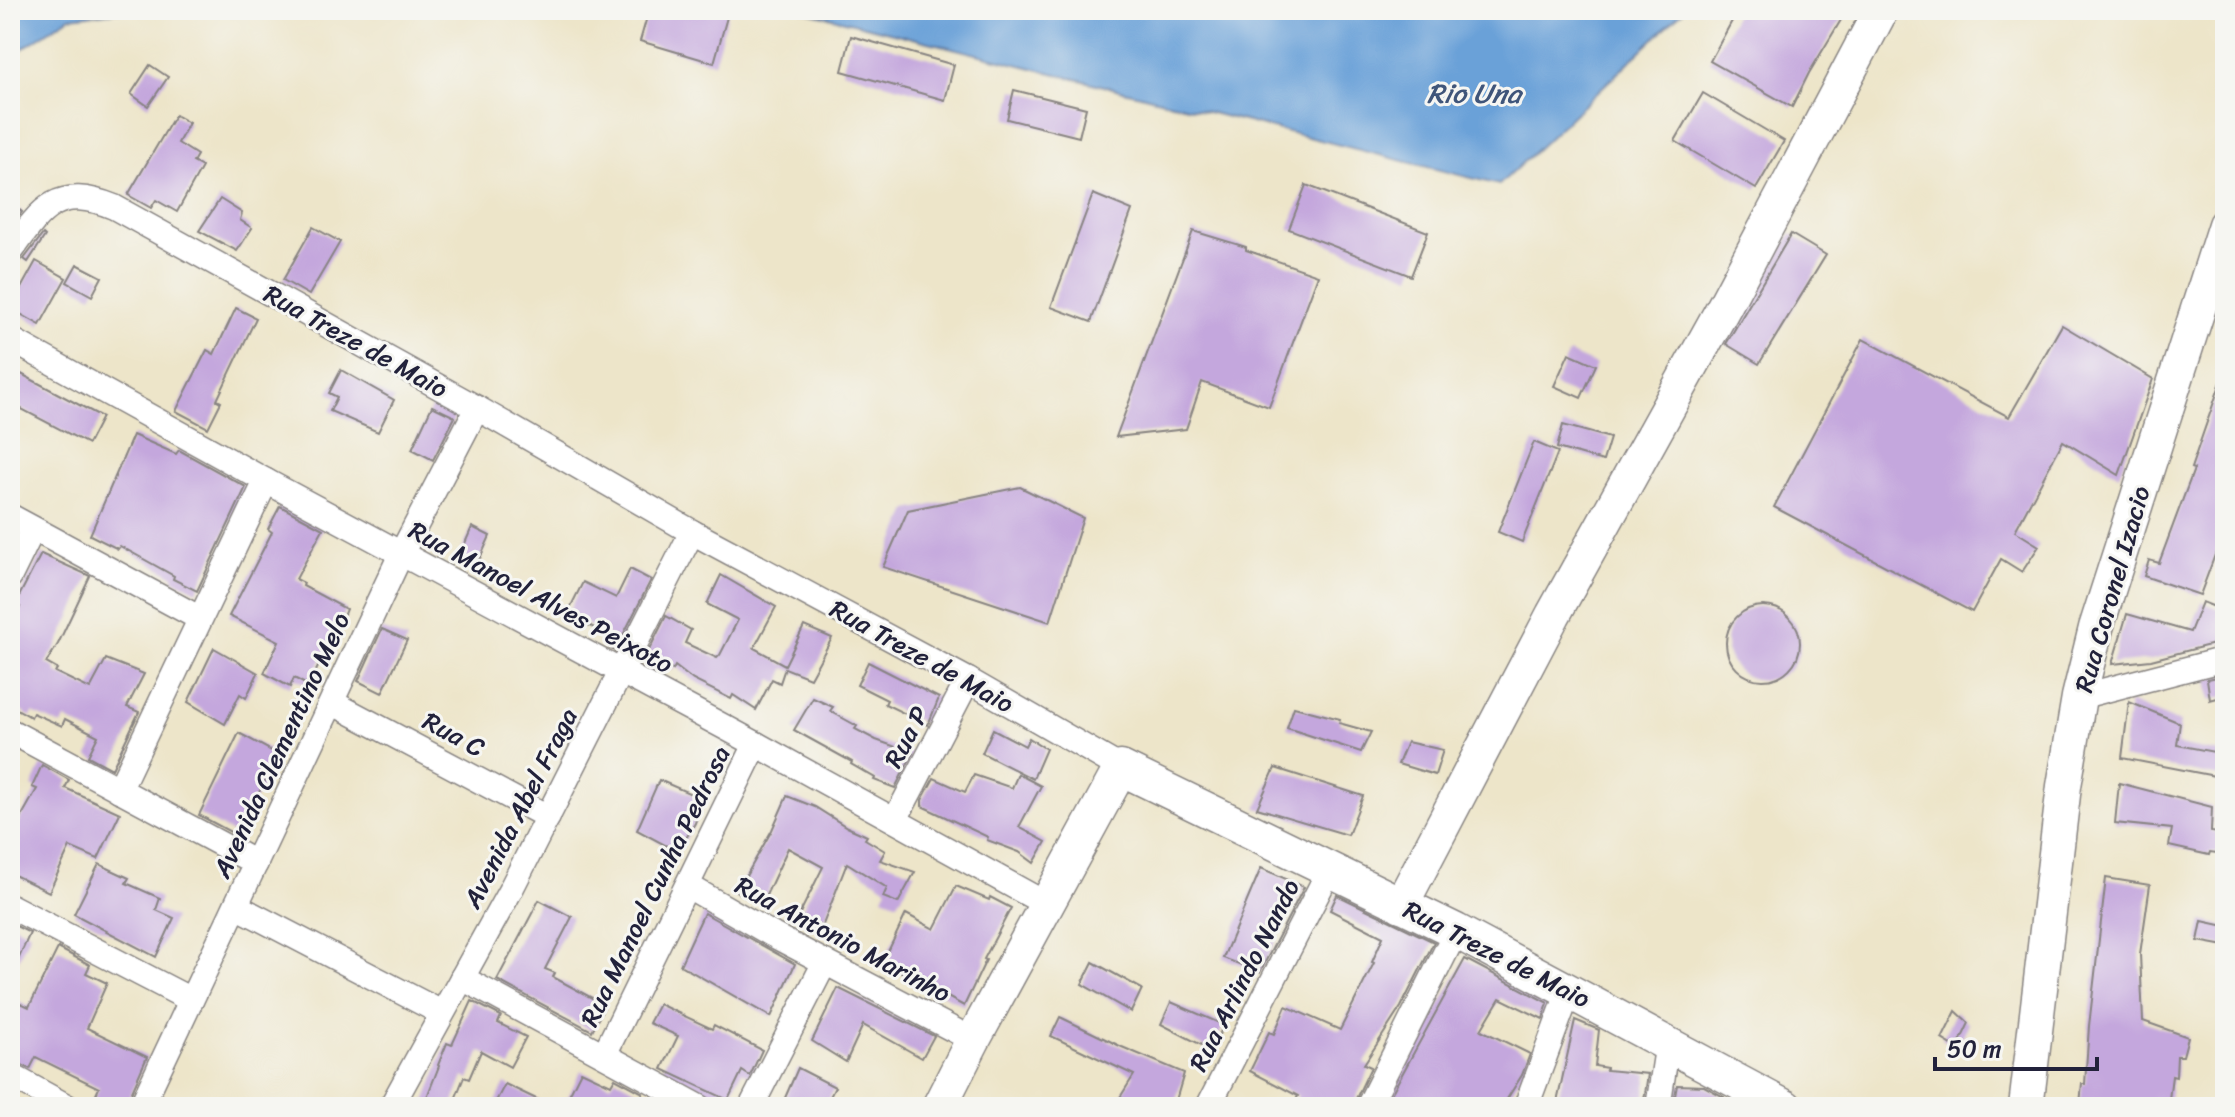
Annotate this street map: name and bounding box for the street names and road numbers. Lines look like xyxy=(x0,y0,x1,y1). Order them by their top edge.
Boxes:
street label: Rua Treze de Maio xyxy=(255,271,457,411)
street label: Rua Coronel Izacio xyxy=(2061,480,2163,698)
street label: Rua Manoel Alves Peixoto xyxy=(400,508,682,686)
street label: Rua Treze de Maio xyxy=(821,586,1023,726)
street label: Avenida Clementino Melo xyxy=(199,604,363,887)
street label: Rua C xyxy=(414,698,494,770)
street label: Rua P xyxy=(870,698,942,776)
street label: Avenida Abel Fraga xyxy=(449,699,590,917)
street label: Rua Manoel Cunha Pedrosa xyxy=(567,737,743,1035)
street label: Rua Antonio Marinho xyxy=(727,863,959,1015)
street label: Rua Arlindo Nando xyxy=(1176,870,1313,1080)
street label: Rua Treze de Maio xyxy=(1395,887,1599,1021)

